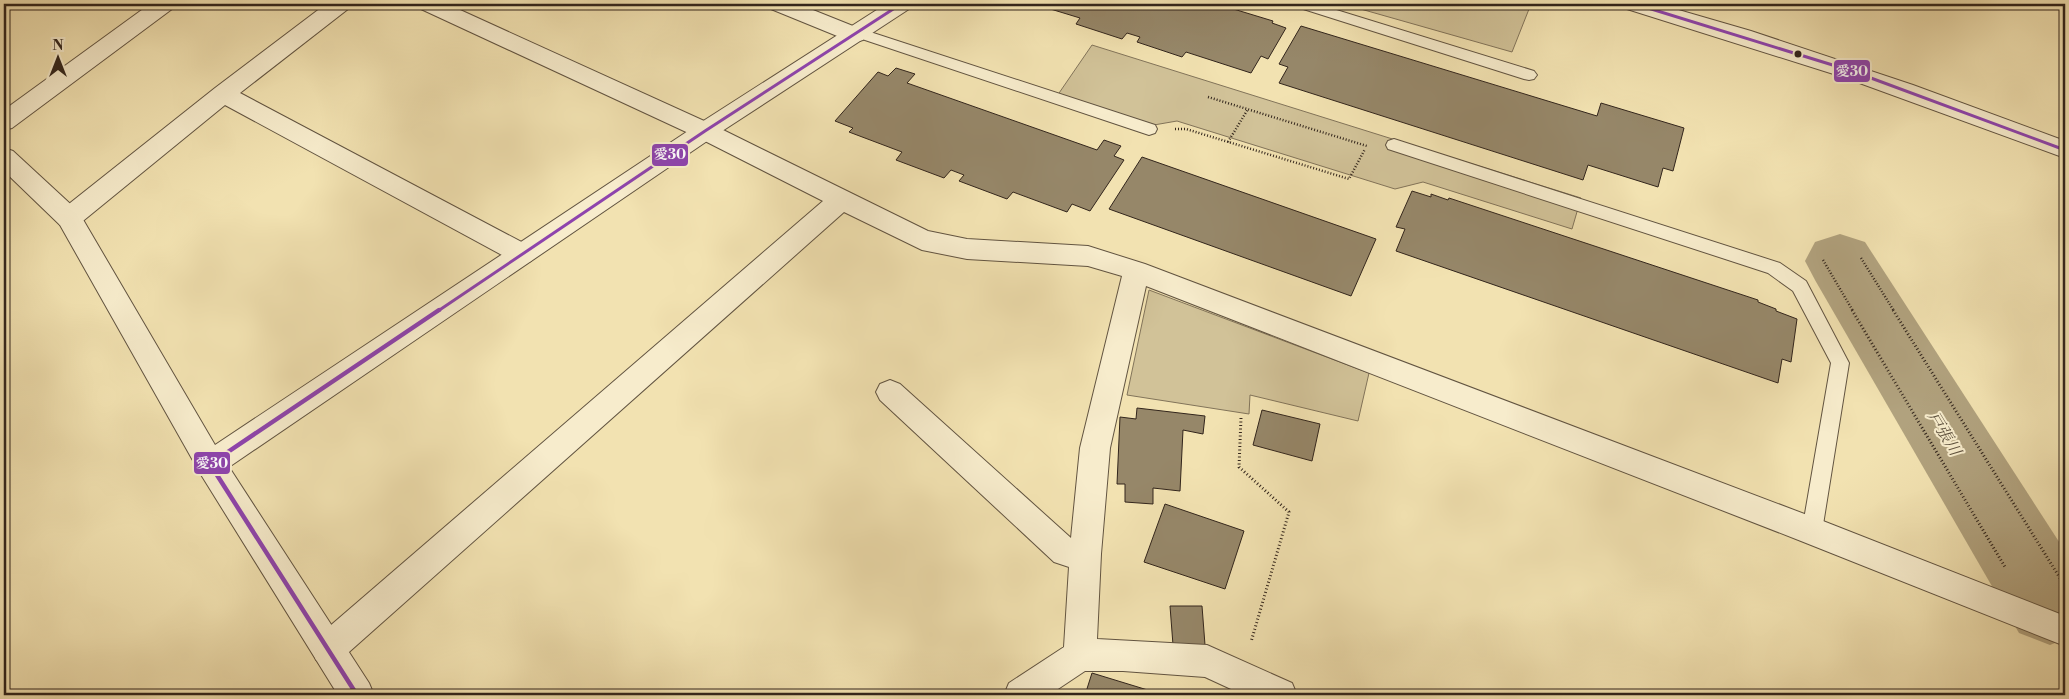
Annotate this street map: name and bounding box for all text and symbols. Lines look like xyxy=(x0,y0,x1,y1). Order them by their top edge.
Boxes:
north arrow xyxy=(32,32,82,82)
text: N xyxy=(52,37,64,55)
unlabelled marker xyxy=(1793,49,1803,59)
line badge: 愛30 xyxy=(1833,59,1871,83)
text: 愛30 xyxy=(1836,63,1868,81)
line badge: 愛30 xyxy=(651,143,689,167)
text: 愛30 xyxy=(654,146,686,164)
water label: 戸張川 xyxy=(1923,408,1966,461)
line badge: 愛30 xyxy=(193,451,231,475)
text: 愛30 xyxy=(196,455,228,473)

